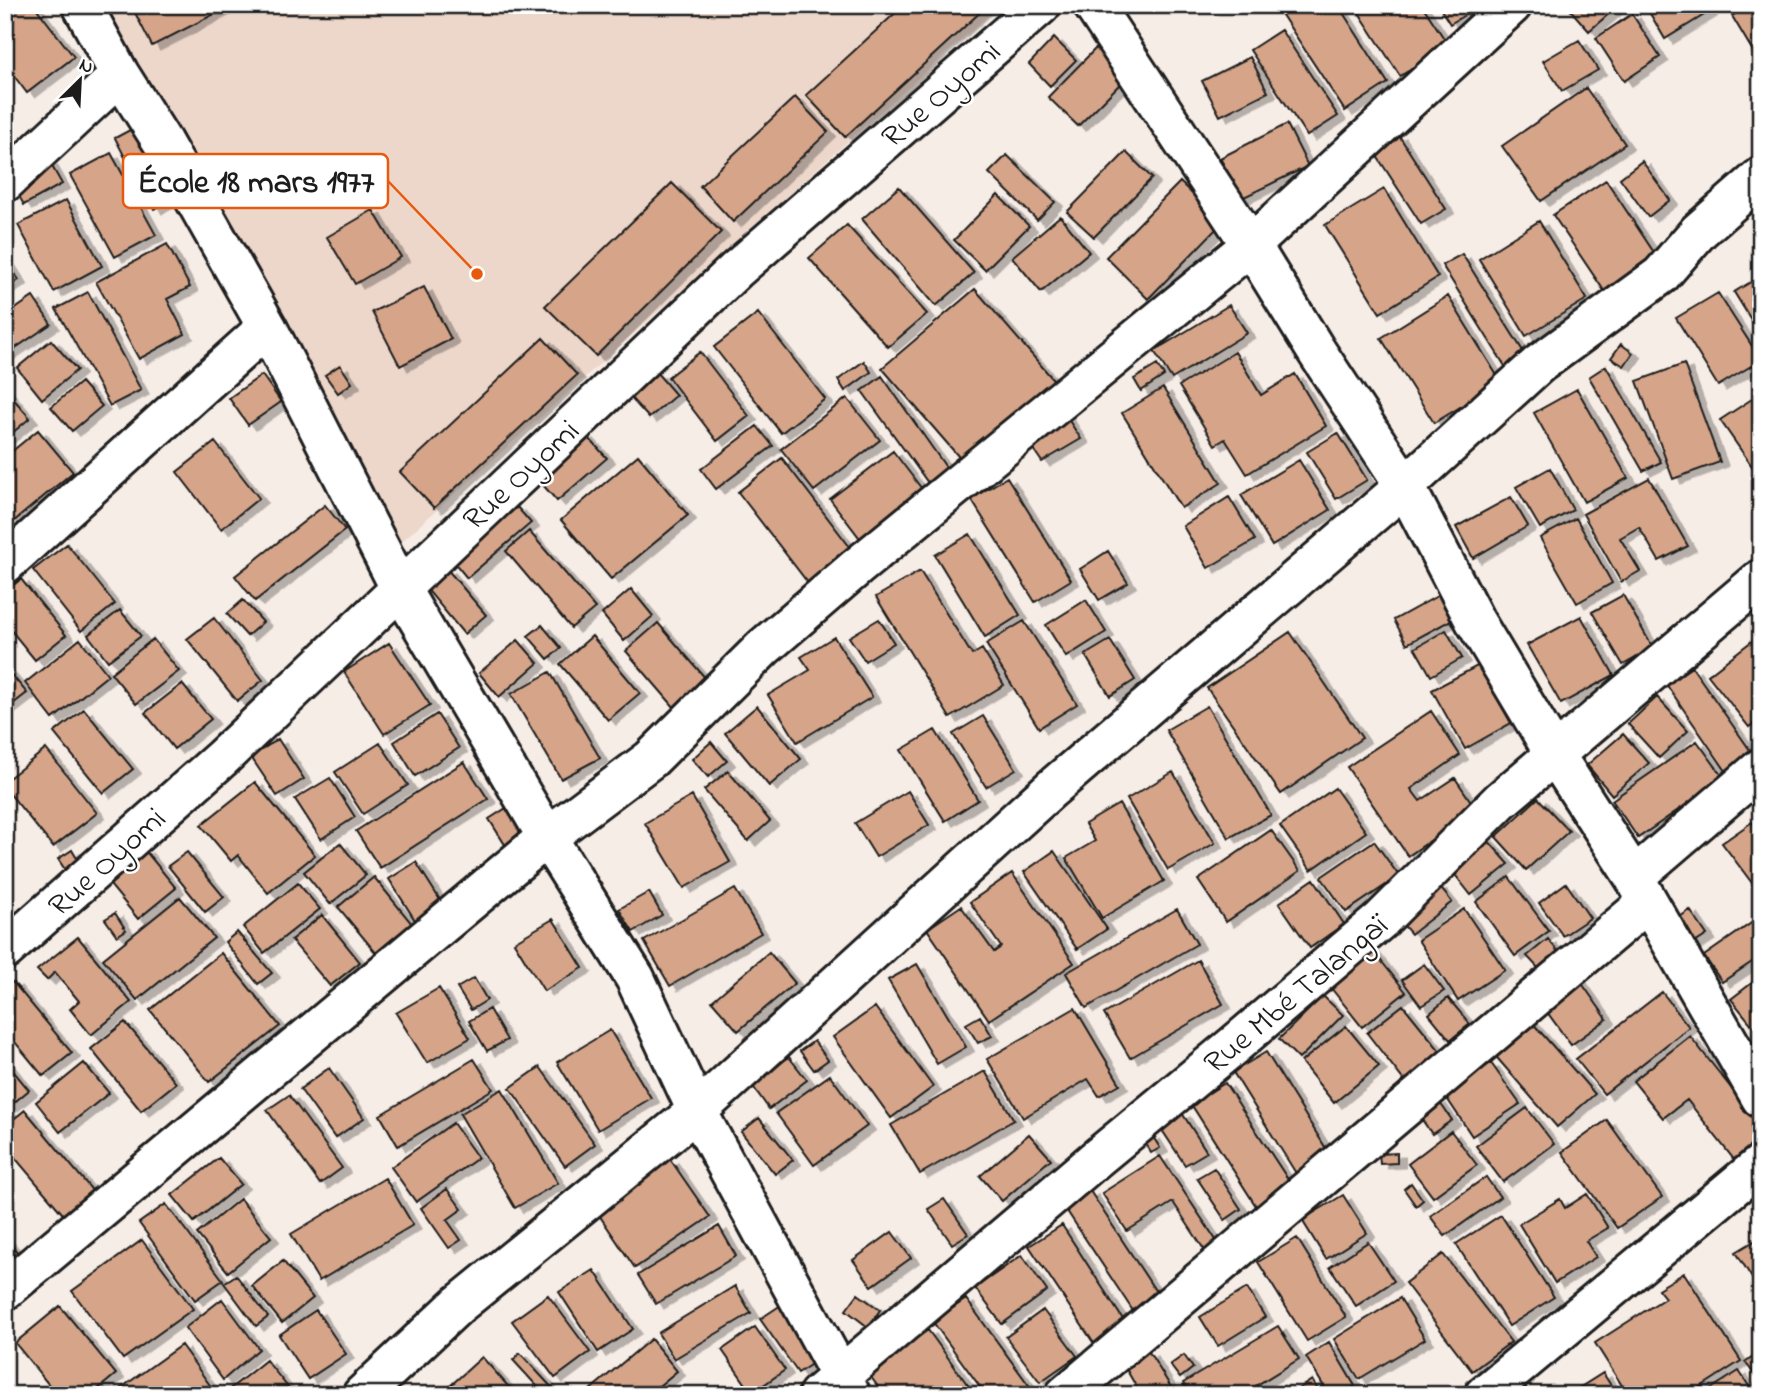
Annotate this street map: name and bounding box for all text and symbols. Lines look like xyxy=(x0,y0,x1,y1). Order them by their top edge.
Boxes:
street label: Rue Oyomi xyxy=(872,30,1013,161)
north arrow xyxy=(46,46,116,116)
text: N xyxy=(75,52,97,82)
callout: École 18 mars 1977 xyxy=(123,154,388,208)
text: École 18 mars 1977 xyxy=(138,160,375,208)
street label: Rue Oyomi xyxy=(453,410,592,543)
street label: Rue Oyomi xyxy=(39,798,178,930)
street label: Rue Mbé Talangaï xyxy=(1195,903,1401,1087)

